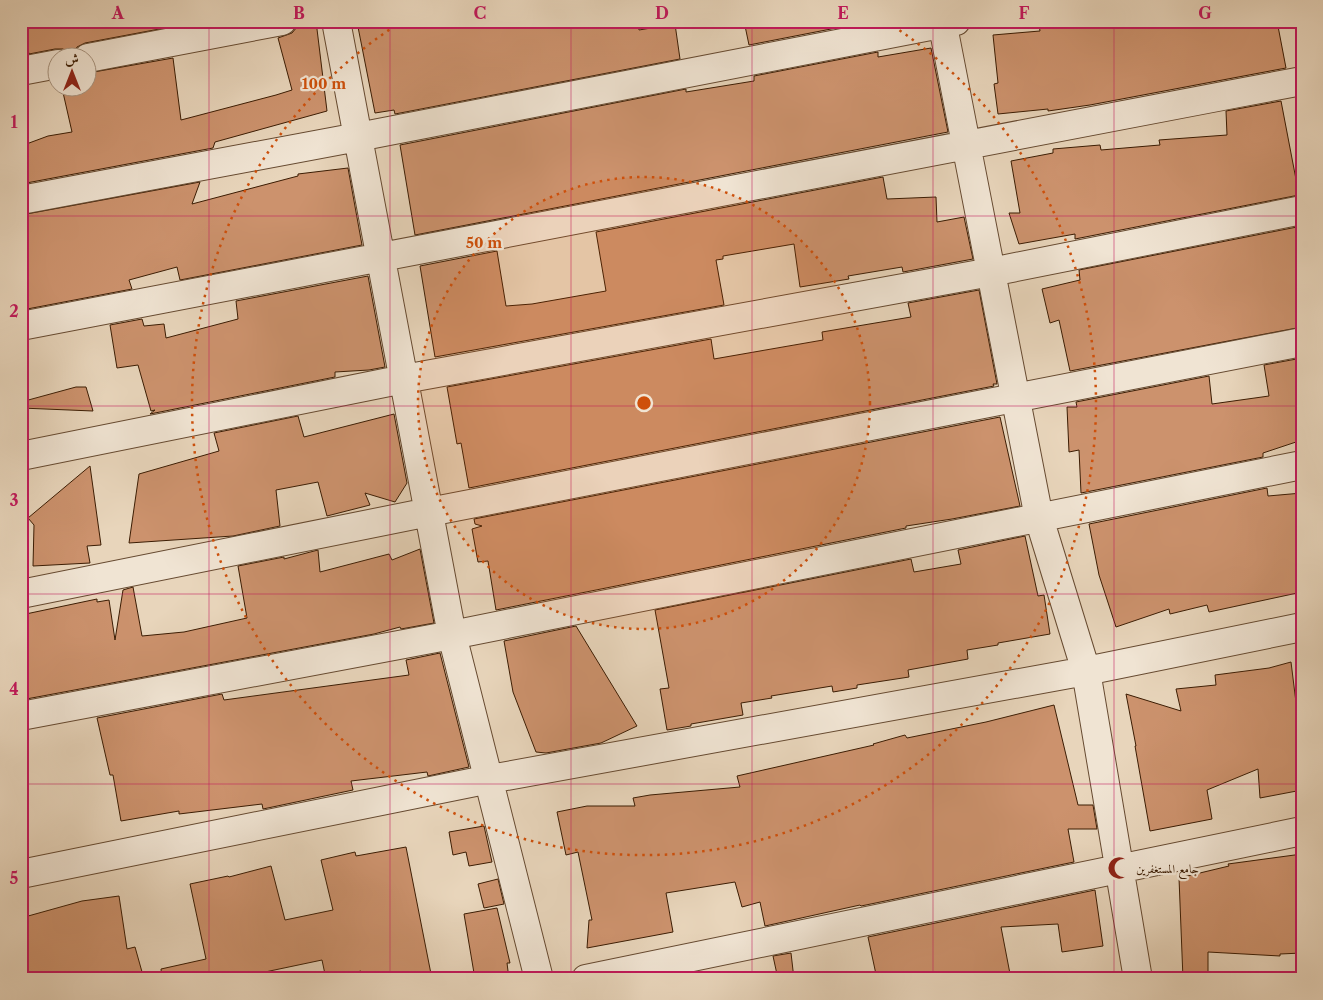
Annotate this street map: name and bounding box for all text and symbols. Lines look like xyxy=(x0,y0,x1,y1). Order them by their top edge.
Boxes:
text: A xyxy=(111,3,125,23)
text: B xyxy=(293,3,305,23)
text: C xyxy=(474,3,486,23)
text: D xyxy=(655,3,669,23)
text: E xyxy=(837,3,849,23)
text: F xyxy=(1019,3,1030,23)
text: G xyxy=(1198,3,1212,23)
north arrow xyxy=(48,48,98,98)
text: ش xyxy=(65,50,79,68)
text: 100 m xyxy=(302,74,346,93)
text: 1 xyxy=(10,112,18,132)
text: 50 m xyxy=(466,233,502,252)
text: 2 xyxy=(9,301,19,321)
centre of rings xyxy=(635,394,653,412)
text: 3 xyxy=(9,490,19,510)
text: 4 xyxy=(9,679,19,699)
mosque icon: جامع المستغفرين xyxy=(1106,855,1132,881)
place label: جامع المستغفرين xyxy=(1136,861,1199,880)
text: 5 xyxy=(10,868,19,888)

